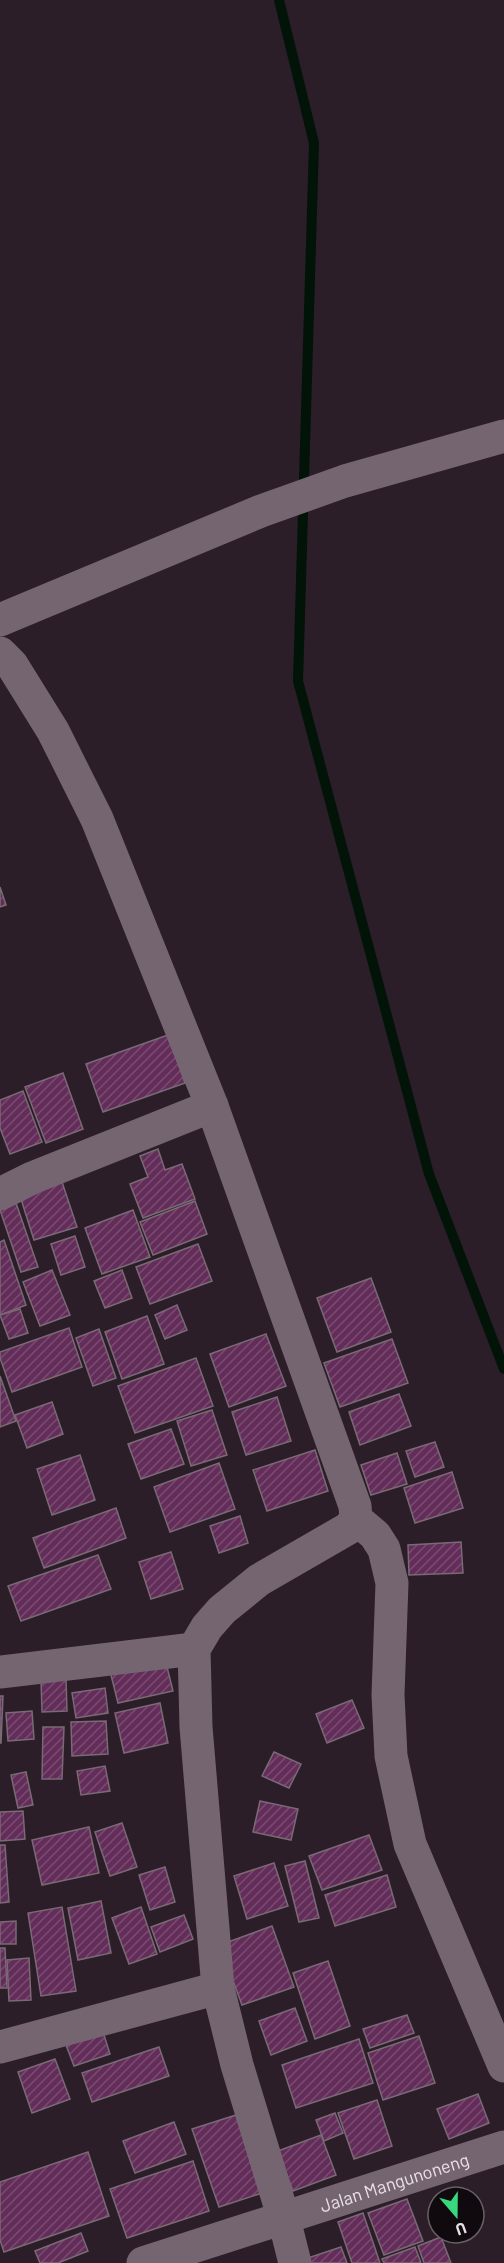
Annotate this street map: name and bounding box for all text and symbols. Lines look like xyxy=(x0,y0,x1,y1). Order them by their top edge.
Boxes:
street label: Jalan Mangunoneng xyxy=(317,2148,472,2216)
north arrow xyxy=(426,2185,486,2245)
text: U xyxy=(453,2219,469,2240)

